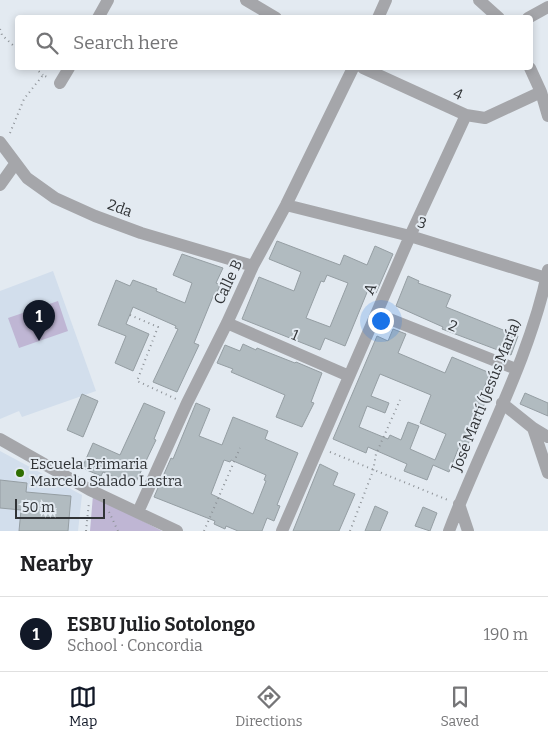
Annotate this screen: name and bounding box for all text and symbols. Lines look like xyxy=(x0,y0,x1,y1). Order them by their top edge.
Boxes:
search box xyxy=(15,15,533,70)
icon: search xyxy=(33,29,61,57)
text: Search here xyxy=(73,31,178,54)
street label: 4 xyxy=(450,84,466,104)
street label: 2da xyxy=(105,195,135,221)
street label: 3 xyxy=(415,213,429,233)
street label: Calle B xyxy=(210,257,246,307)
street label: A xyxy=(360,280,381,297)
pin: 1 xyxy=(23,300,55,341)
your location xyxy=(368,308,394,334)
street label: 2 xyxy=(446,316,460,336)
street label: José Martí (Jesús María) xyxy=(447,316,525,475)
street label: 1 xyxy=(289,326,301,344)
place label: Escuela Primaria Marcelo Salado Lastra xyxy=(30,455,182,490)
marker: Escuela Primaria Marcelo Salado Lastra xyxy=(14,467,26,479)
scale bar xyxy=(15,496,105,519)
text: 50 m xyxy=(22,499,55,516)
text: Nearby xyxy=(20,551,93,577)
text: ESBU Julio Sotolongo xyxy=(67,613,255,636)
text: 1 xyxy=(33,625,39,644)
text: 190 m xyxy=(483,625,528,644)
text: School · Concordia xyxy=(67,636,203,655)
tab: Map xyxy=(69,683,97,730)
tab: Directions xyxy=(235,683,303,730)
tab: Saved xyxy=(441,683,479,730)

